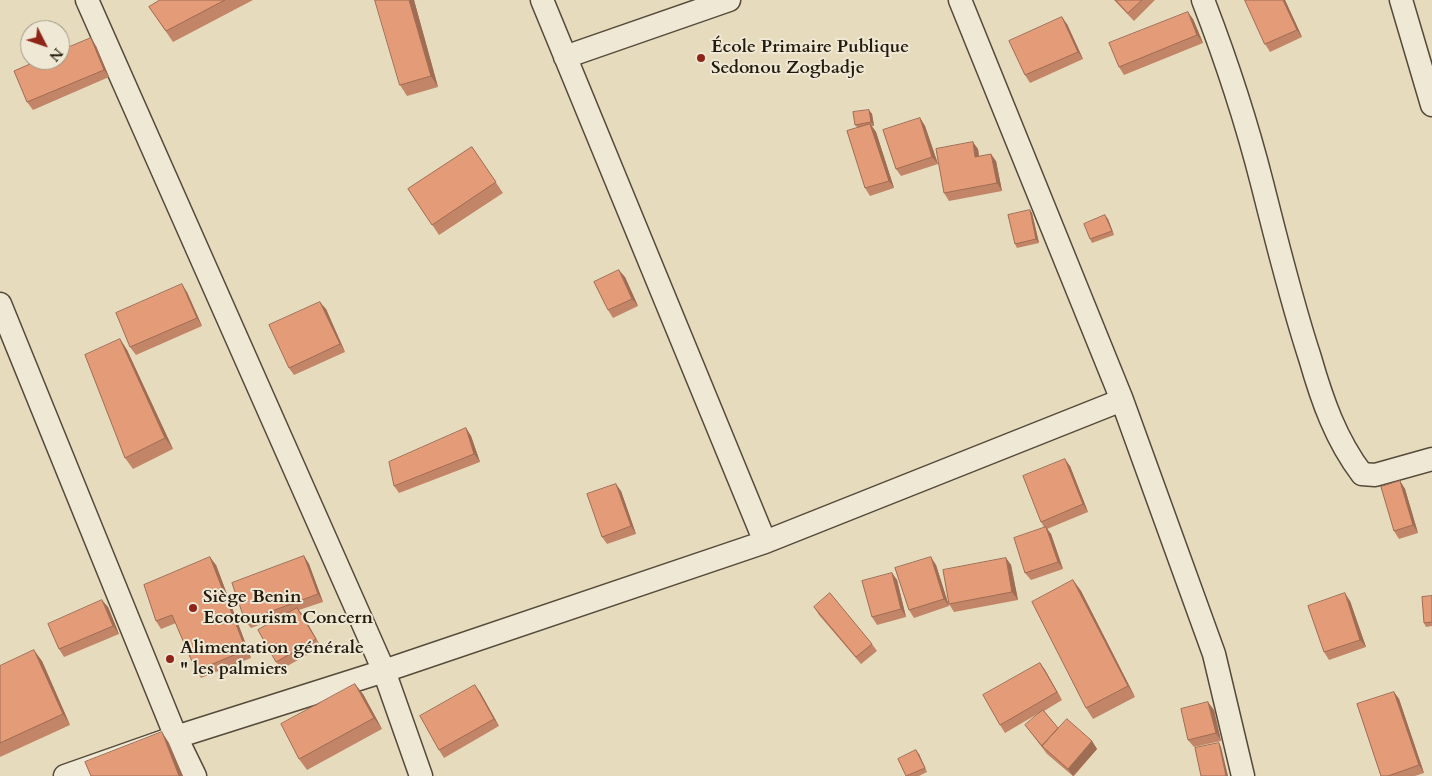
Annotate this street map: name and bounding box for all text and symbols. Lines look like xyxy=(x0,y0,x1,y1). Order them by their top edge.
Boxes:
north arrow xyxy=(20,20,70,70)
place label: École Primaire Publique Sedonou Zogbadje xyxy=(711,37,909,80)
text: N xyxy=(45,44,67,65)
marker: École Primaire Publique Sedonou Zogbadje xyxy=(695,52,707,64)
place label: Siège Benin Ecotourism Concern xyxy=(203,587,373,630)
marker: Siège Benin Ecotourism Concern xyxy=(187,602,199,614)
place label: Alimentation générale " les palmiers xyxy=(180,638,364,681)
marker: Alimentation générale " les palmiers xyxy=(164,653,176,665)

